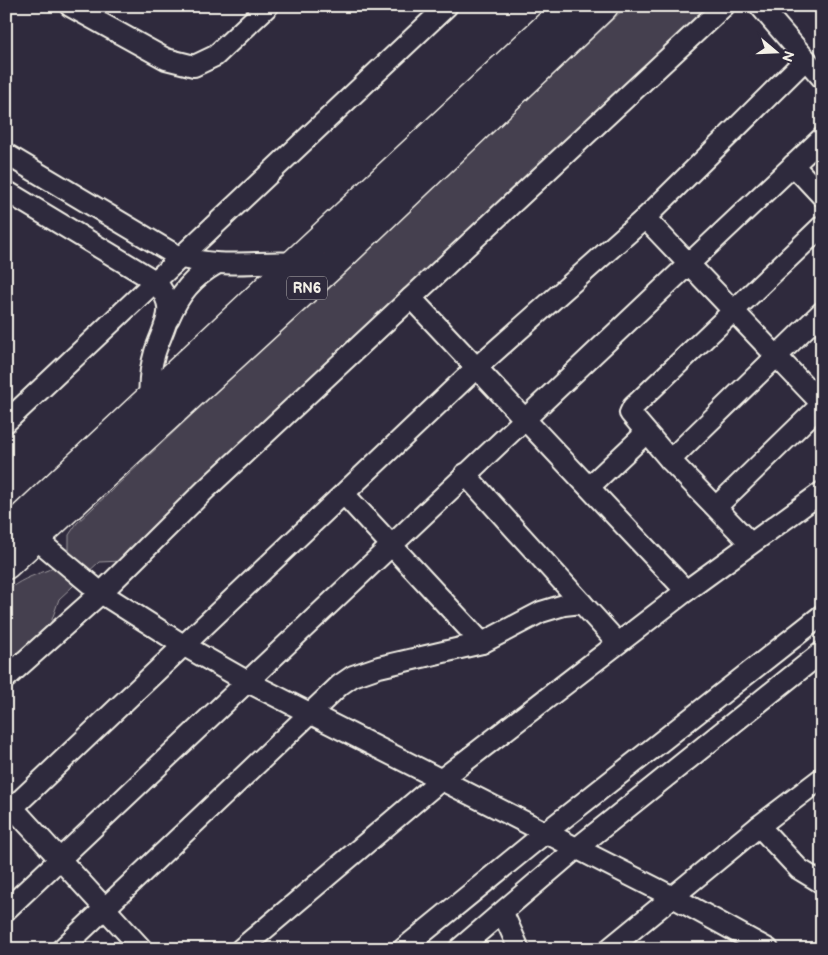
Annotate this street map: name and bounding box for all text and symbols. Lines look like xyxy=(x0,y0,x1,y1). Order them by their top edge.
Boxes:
north arrow xyxy=(750,28,800,78)
text: N xyxy=(778,48,798,64)
road number: RN6 xyxy=(287,276,327,300)

